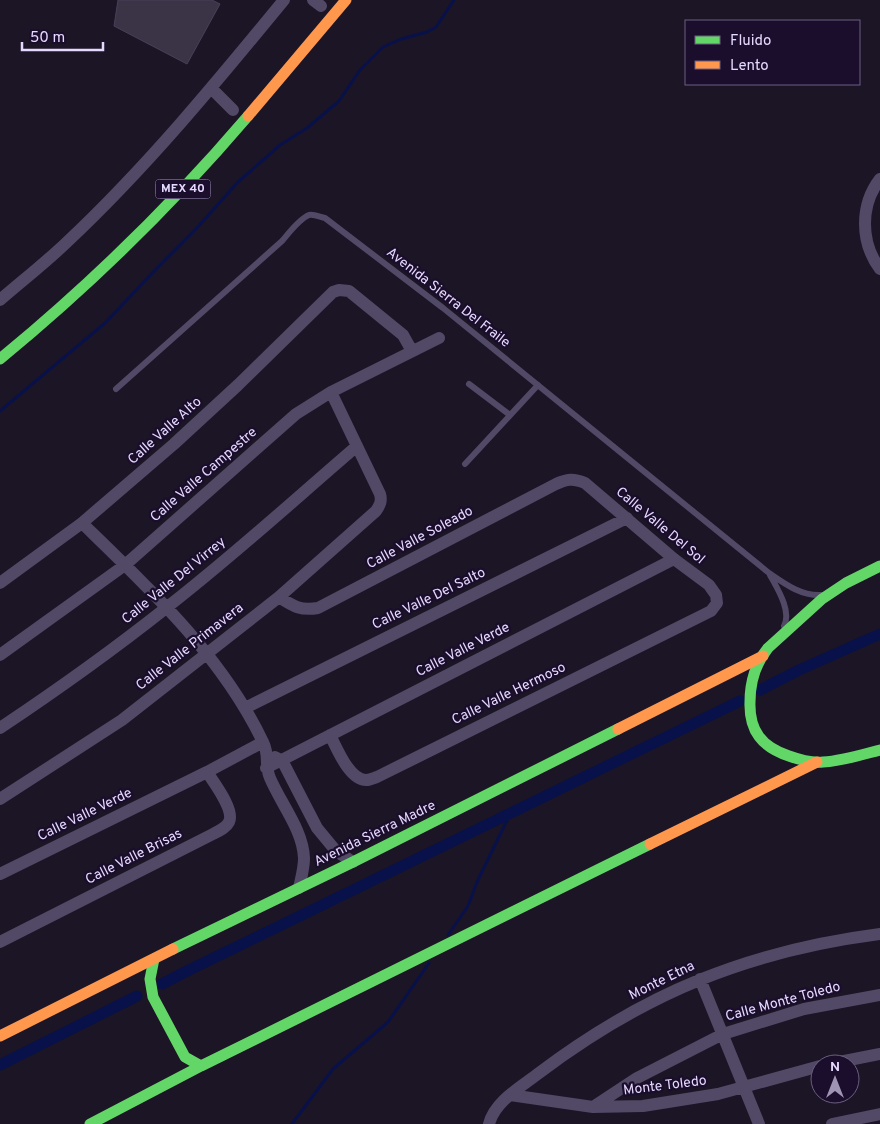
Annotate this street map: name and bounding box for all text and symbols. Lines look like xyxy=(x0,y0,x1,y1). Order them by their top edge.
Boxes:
scale bar xyxy=(22,20,104,52)
legend xyxy=(685,20,860,85)
text: 50 m xyxy=(30,29,65,48)
text: Fluido xyxy=(730,32,771,51)
text: Lento xyxy=(730,57,769,76)
road number: MEX 40 xyxy=(156,180,210,198)
street label: Avenida Sierra Del Fraile xyxy=(383,244,513,352)
street label: Calle Valle Alto xyxy=(125,393,205,469)
street label: Calle Valle Campestre xyxy=(147,424,261,526)
street label: Calle Valle Del Sol xyxy=(612,484,708,568)
street label: Calle Valle Soleado xyxy=(364,503,476,573)
street label: Calle Valle Del Virrey xyxy=(119,534,229,628)
street label: Calle Valle Del Salto xyxy=(370,564,489,634)
street label: Calle Valle Primavera xyxy=(133,600,247,694)
street label: Calle Valle Verde xyxy=(413,619,513,681)
street label: Calle Valle Hermoso xyxy=(449,659,569,729)
street label: Calle Valle Verde xyxy=(35,785,135,845)
street label: Avenida Sierra Madre xyxy=(311,797,439,871)
street label: Calle Valle Brisas xyxy=(83,825,185,889)
street label: Monte Etna xyxy=(626,958,698,1004)
street label: Calle Monte Toledo xyxy=(724,978,843,1026)
north arrow xyxy=(810,1054,860,1104)
text: N xyxy=(830,1059,840,1076)
street label: Monte Toledo xyxy=(622,1072,708,1100)

